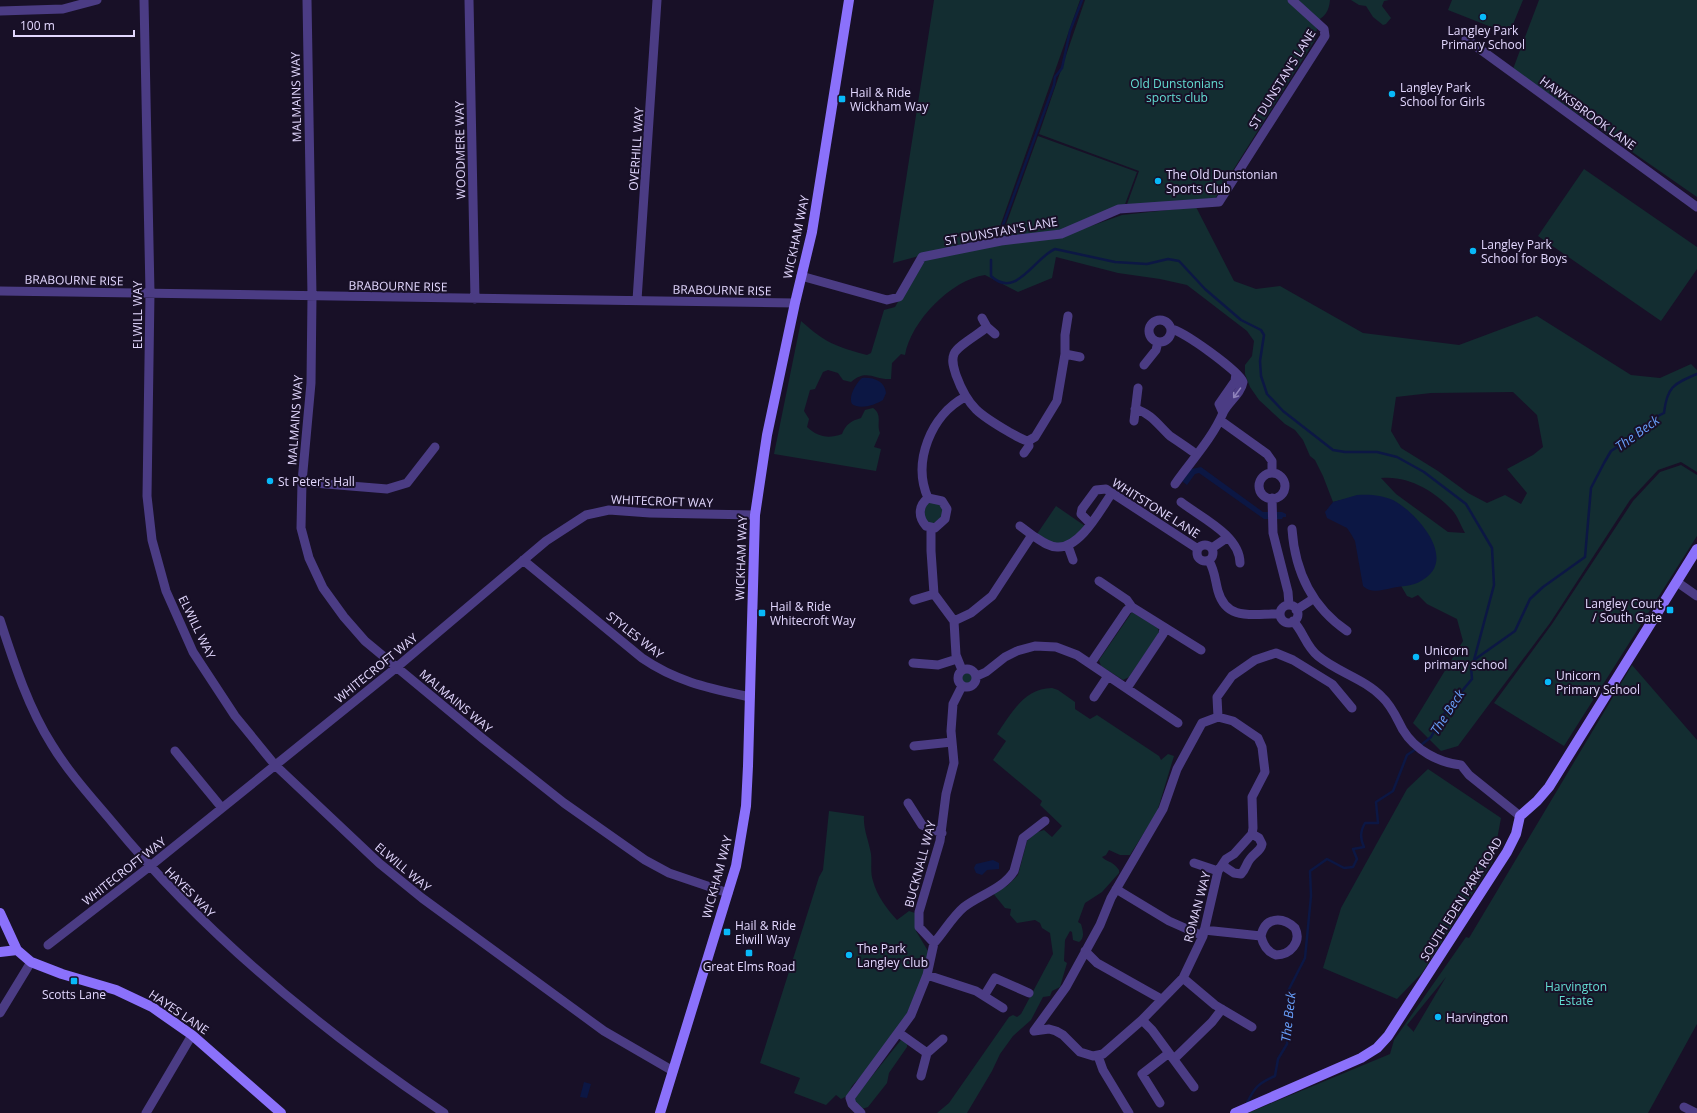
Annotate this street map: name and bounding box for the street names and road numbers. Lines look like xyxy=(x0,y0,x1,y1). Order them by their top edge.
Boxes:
street label: ST DUNSTAN'S LANE xyxy=(1244,26,1320,132)
street label: MALMAINS WAY xyxy=(287,51,305,142)
street label: HAWKSBROOK LANE xyxy=(1536,72,1640,154)
street label: WOODMERE WAY xyxy=(451,100,469,199)
street label: OVERHILL WAY xyxy=(625,106,647,191)
street label: WICKHAM WAY xyxy=(779,193,813,280)
street label: ST DUNSTAN'S LANE xyxy=(943,213,1059,249)
street label: BRABOURNE RISE xyxy=(24,271,124,289)
street label: BRABOURNE RISE xyxy=(348,277,448,295)
street label: ELWILL WAY xyxy=(129,281,146,349)
street label: BRABOURNE RISE xyxy=(672,281,772,299)
street label: MALMAINS WAY xyxy=(283,374,307,466)
street label: WHITSTONE LANE xyxy=(1109,474,1203,542)
street label: WHITECROFT WAY xyxy=(611,491,714,511)
street label: WICKHAM WAY xyxy=(731,515,751,601)
street label: ELWILL WAY xyxy=(174,593,220,662)
street label: STYLES WAY xyxy=(603,607,667,663)
street label: WHITECROFT WAY xyxy=(331,629,421,707)
street label: MALMAINS WAY xyxy=(416,665,496,737)
street label: BUCKNALL WAY xyxy=(900,819,940,909)
street label: WHITECROFT WAY xyxy=(79,833,170,909)
street label: WICKHAM WAY xyxy=(698,833,736,920)
street label: SOUTH EDEN PARK ROAD xyxy=(1416,834,1506,964)
street label: ELWILL WAY xyxy=(371,839,435,896)
street label: HAYES WAY xyxy=(161,863,219,921)
street label: ROMAN WAY xyxy=(1179,869,1215,944)
street label: HAYES LANE xyxy=(146,986,212,1038)

